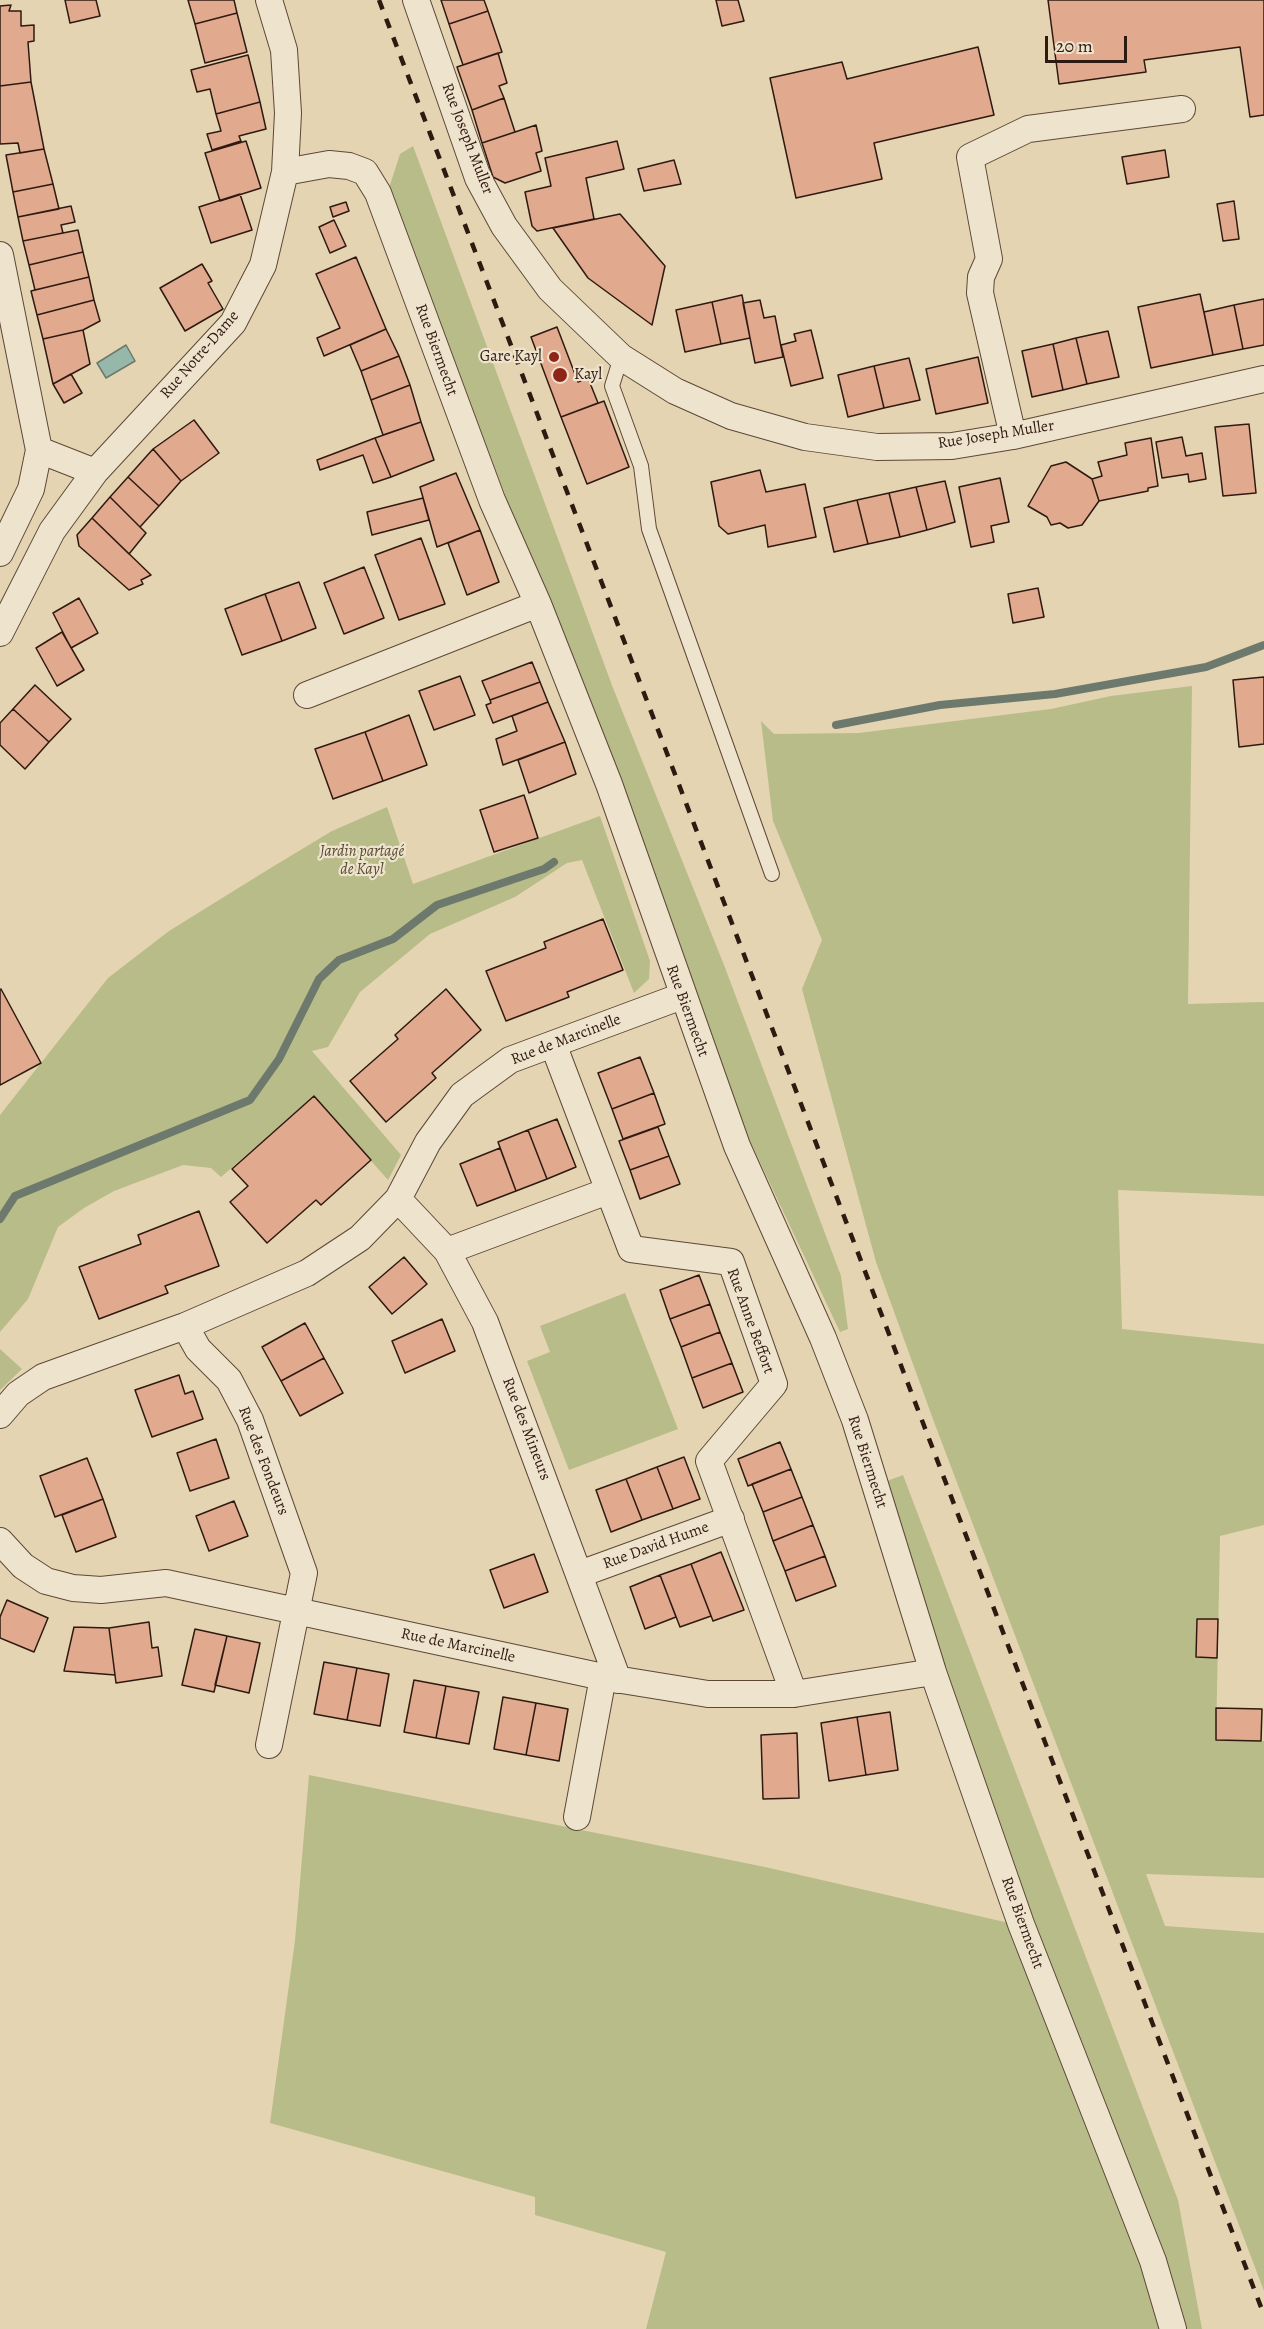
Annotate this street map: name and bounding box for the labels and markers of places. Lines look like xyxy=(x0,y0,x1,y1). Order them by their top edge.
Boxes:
place label: Gare Kayl xyxy=(480,347,542,367)
marker: Gare Kayl xyxy=(547,350,561,364)
place label: Kayl xyxy=(574,365,602,385)
marker: Kayl xyxy=(551,366,569,384)

